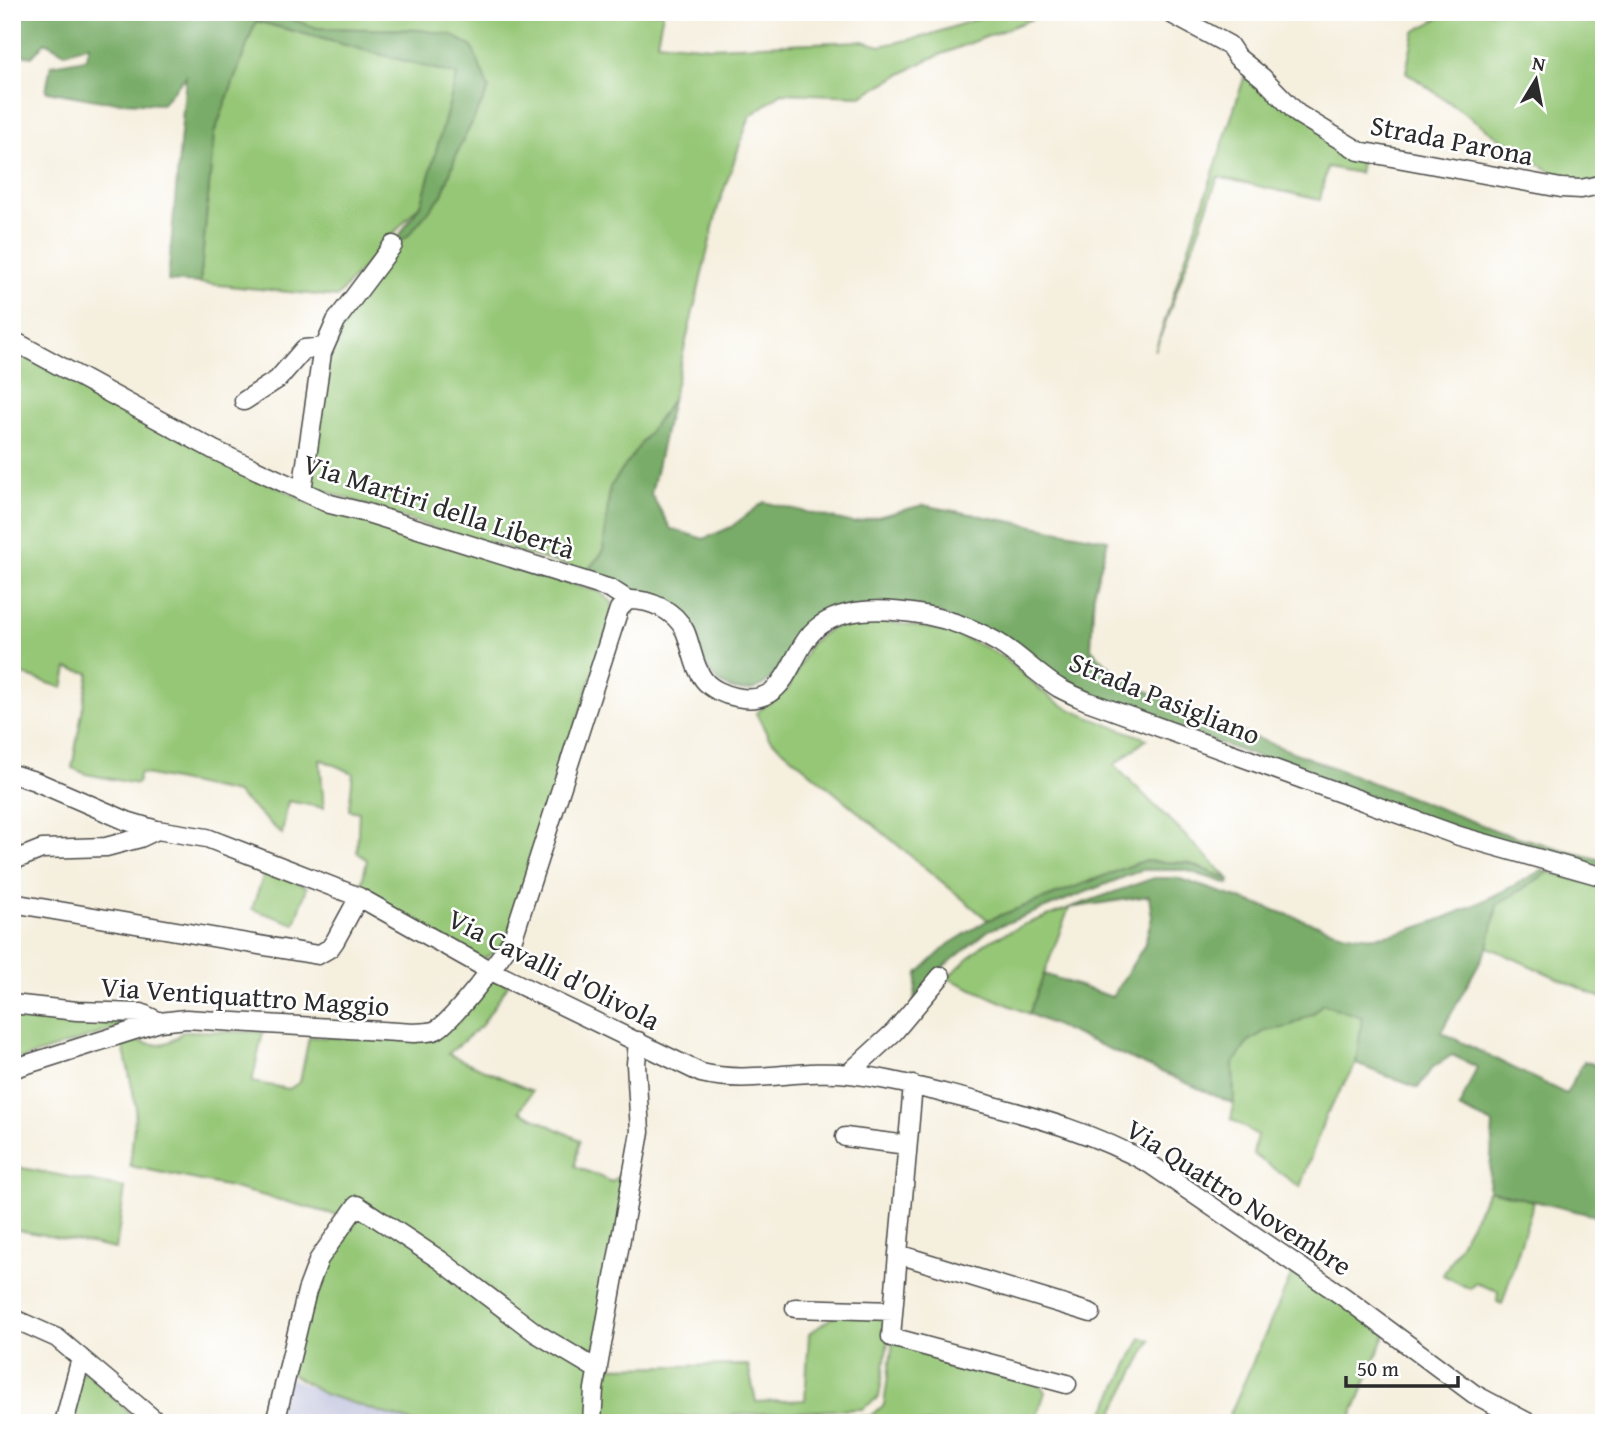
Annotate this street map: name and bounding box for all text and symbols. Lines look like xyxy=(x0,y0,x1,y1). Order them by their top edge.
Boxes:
north arrow xyxy=(1500,46,1570,116)
text: N xyxy=(1530,48,1548,78)
street label: Strada Parona xyxy=(1367,104,1538,176)
street label: Via Martiri della Libertà xyxy=(298,442,581,569)
street label: Strada Pasigliano xyxy=(1064,641,1267,754)
street label: Via Cavalli d'Olivola xyxy=(441,897,668,1040)
street label: Via Ventiquattro Maggio xyxy=(99,965,391,1026)
street label: Via Quattro Novembre xyxy=(1118,1108,1360,1285)
scale bar xyxy=(1346,1344,1458,1388)
text: 50 m xyxy=(1357,1353,1399,1384)

